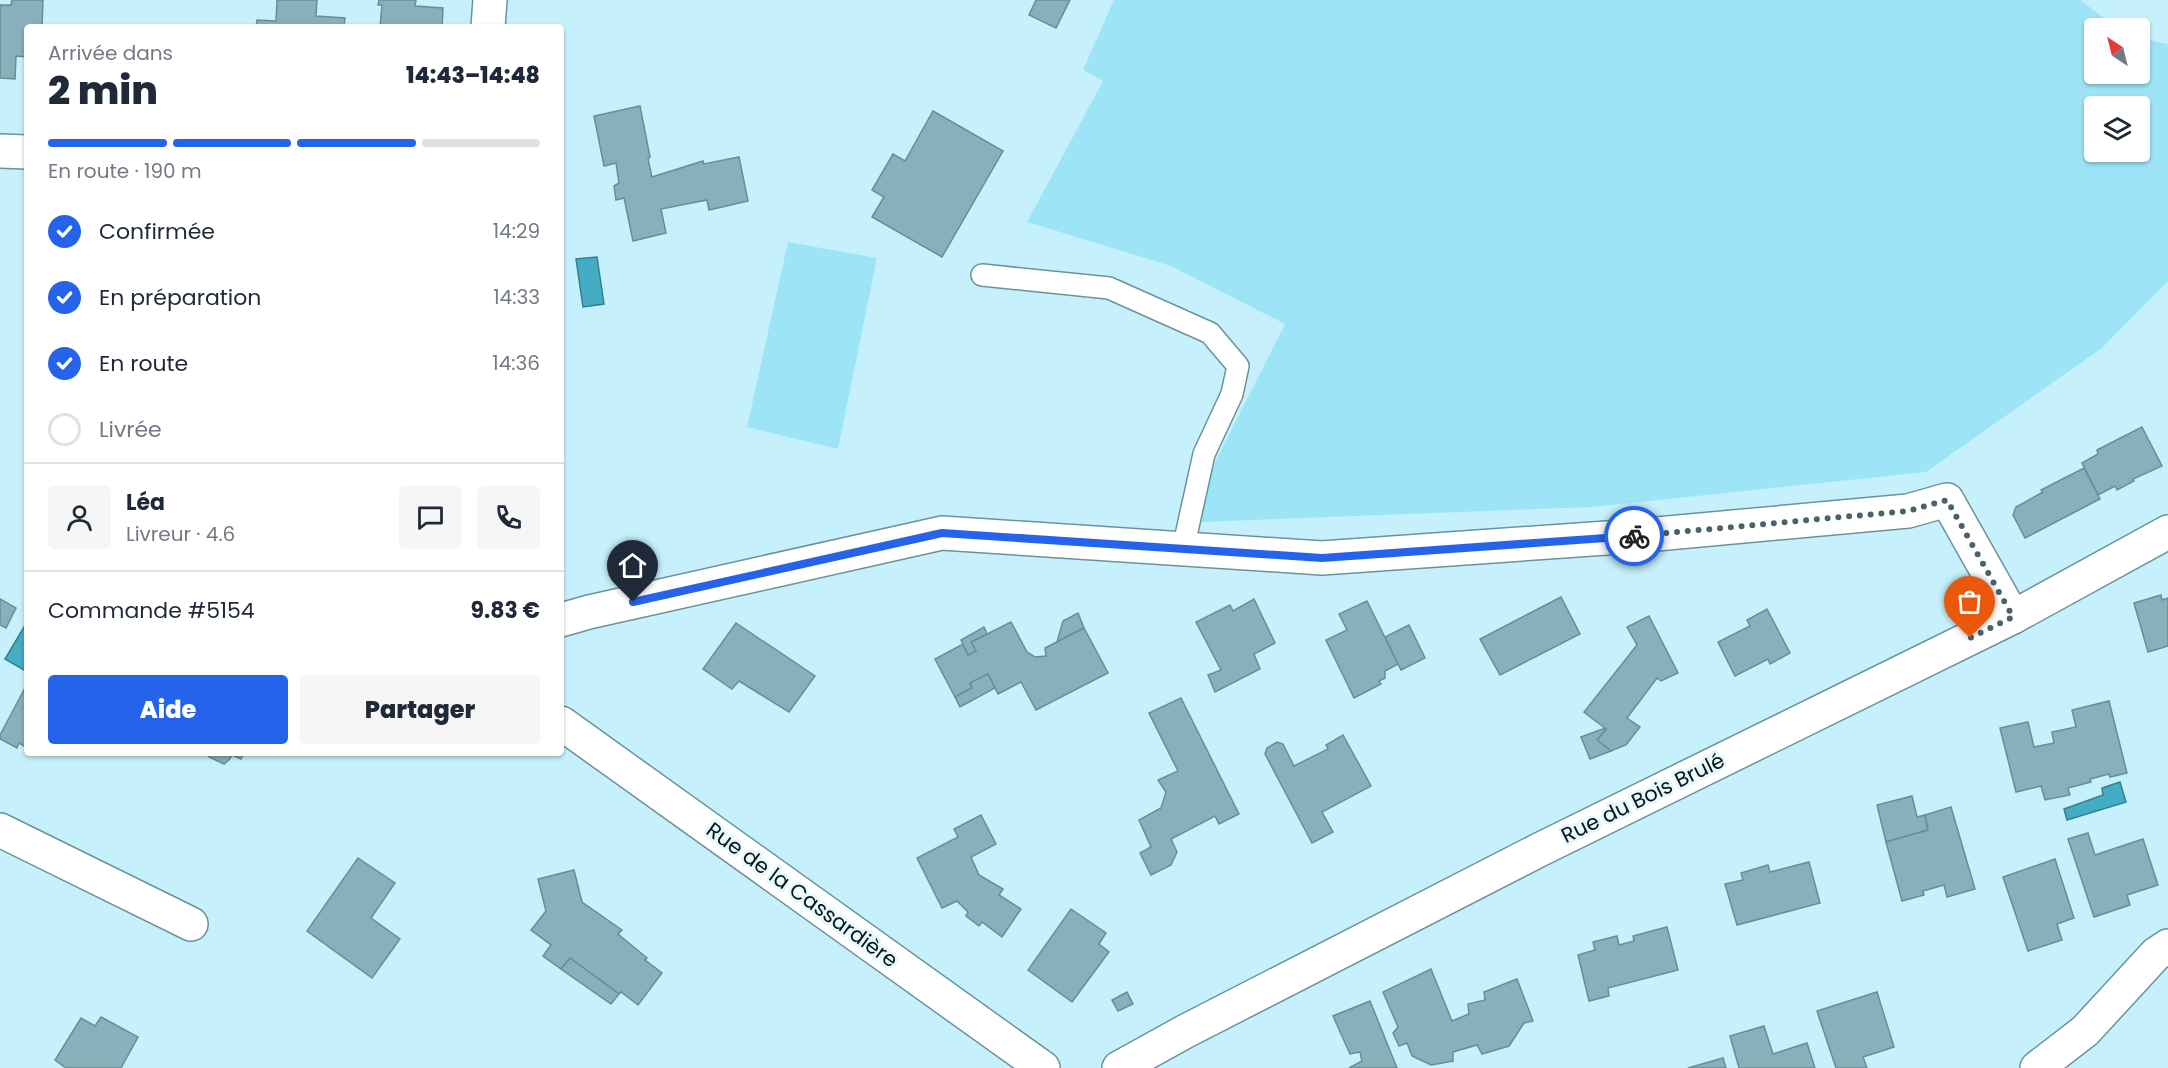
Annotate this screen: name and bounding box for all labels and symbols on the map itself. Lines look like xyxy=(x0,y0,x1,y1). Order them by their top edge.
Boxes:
north arrow xyxy=(2084,18,2150,84)
courier xyxy=(1604,506,1664,566)
pin xyxy=(607,540,658,602)
pin xyxy=(1944,576,1995,638)
street label: Rue du Bois Brulé xyxy=(1556,745,1729,850)
street label: Rue de la Cassardière xyxy=(701,815,904,974)

